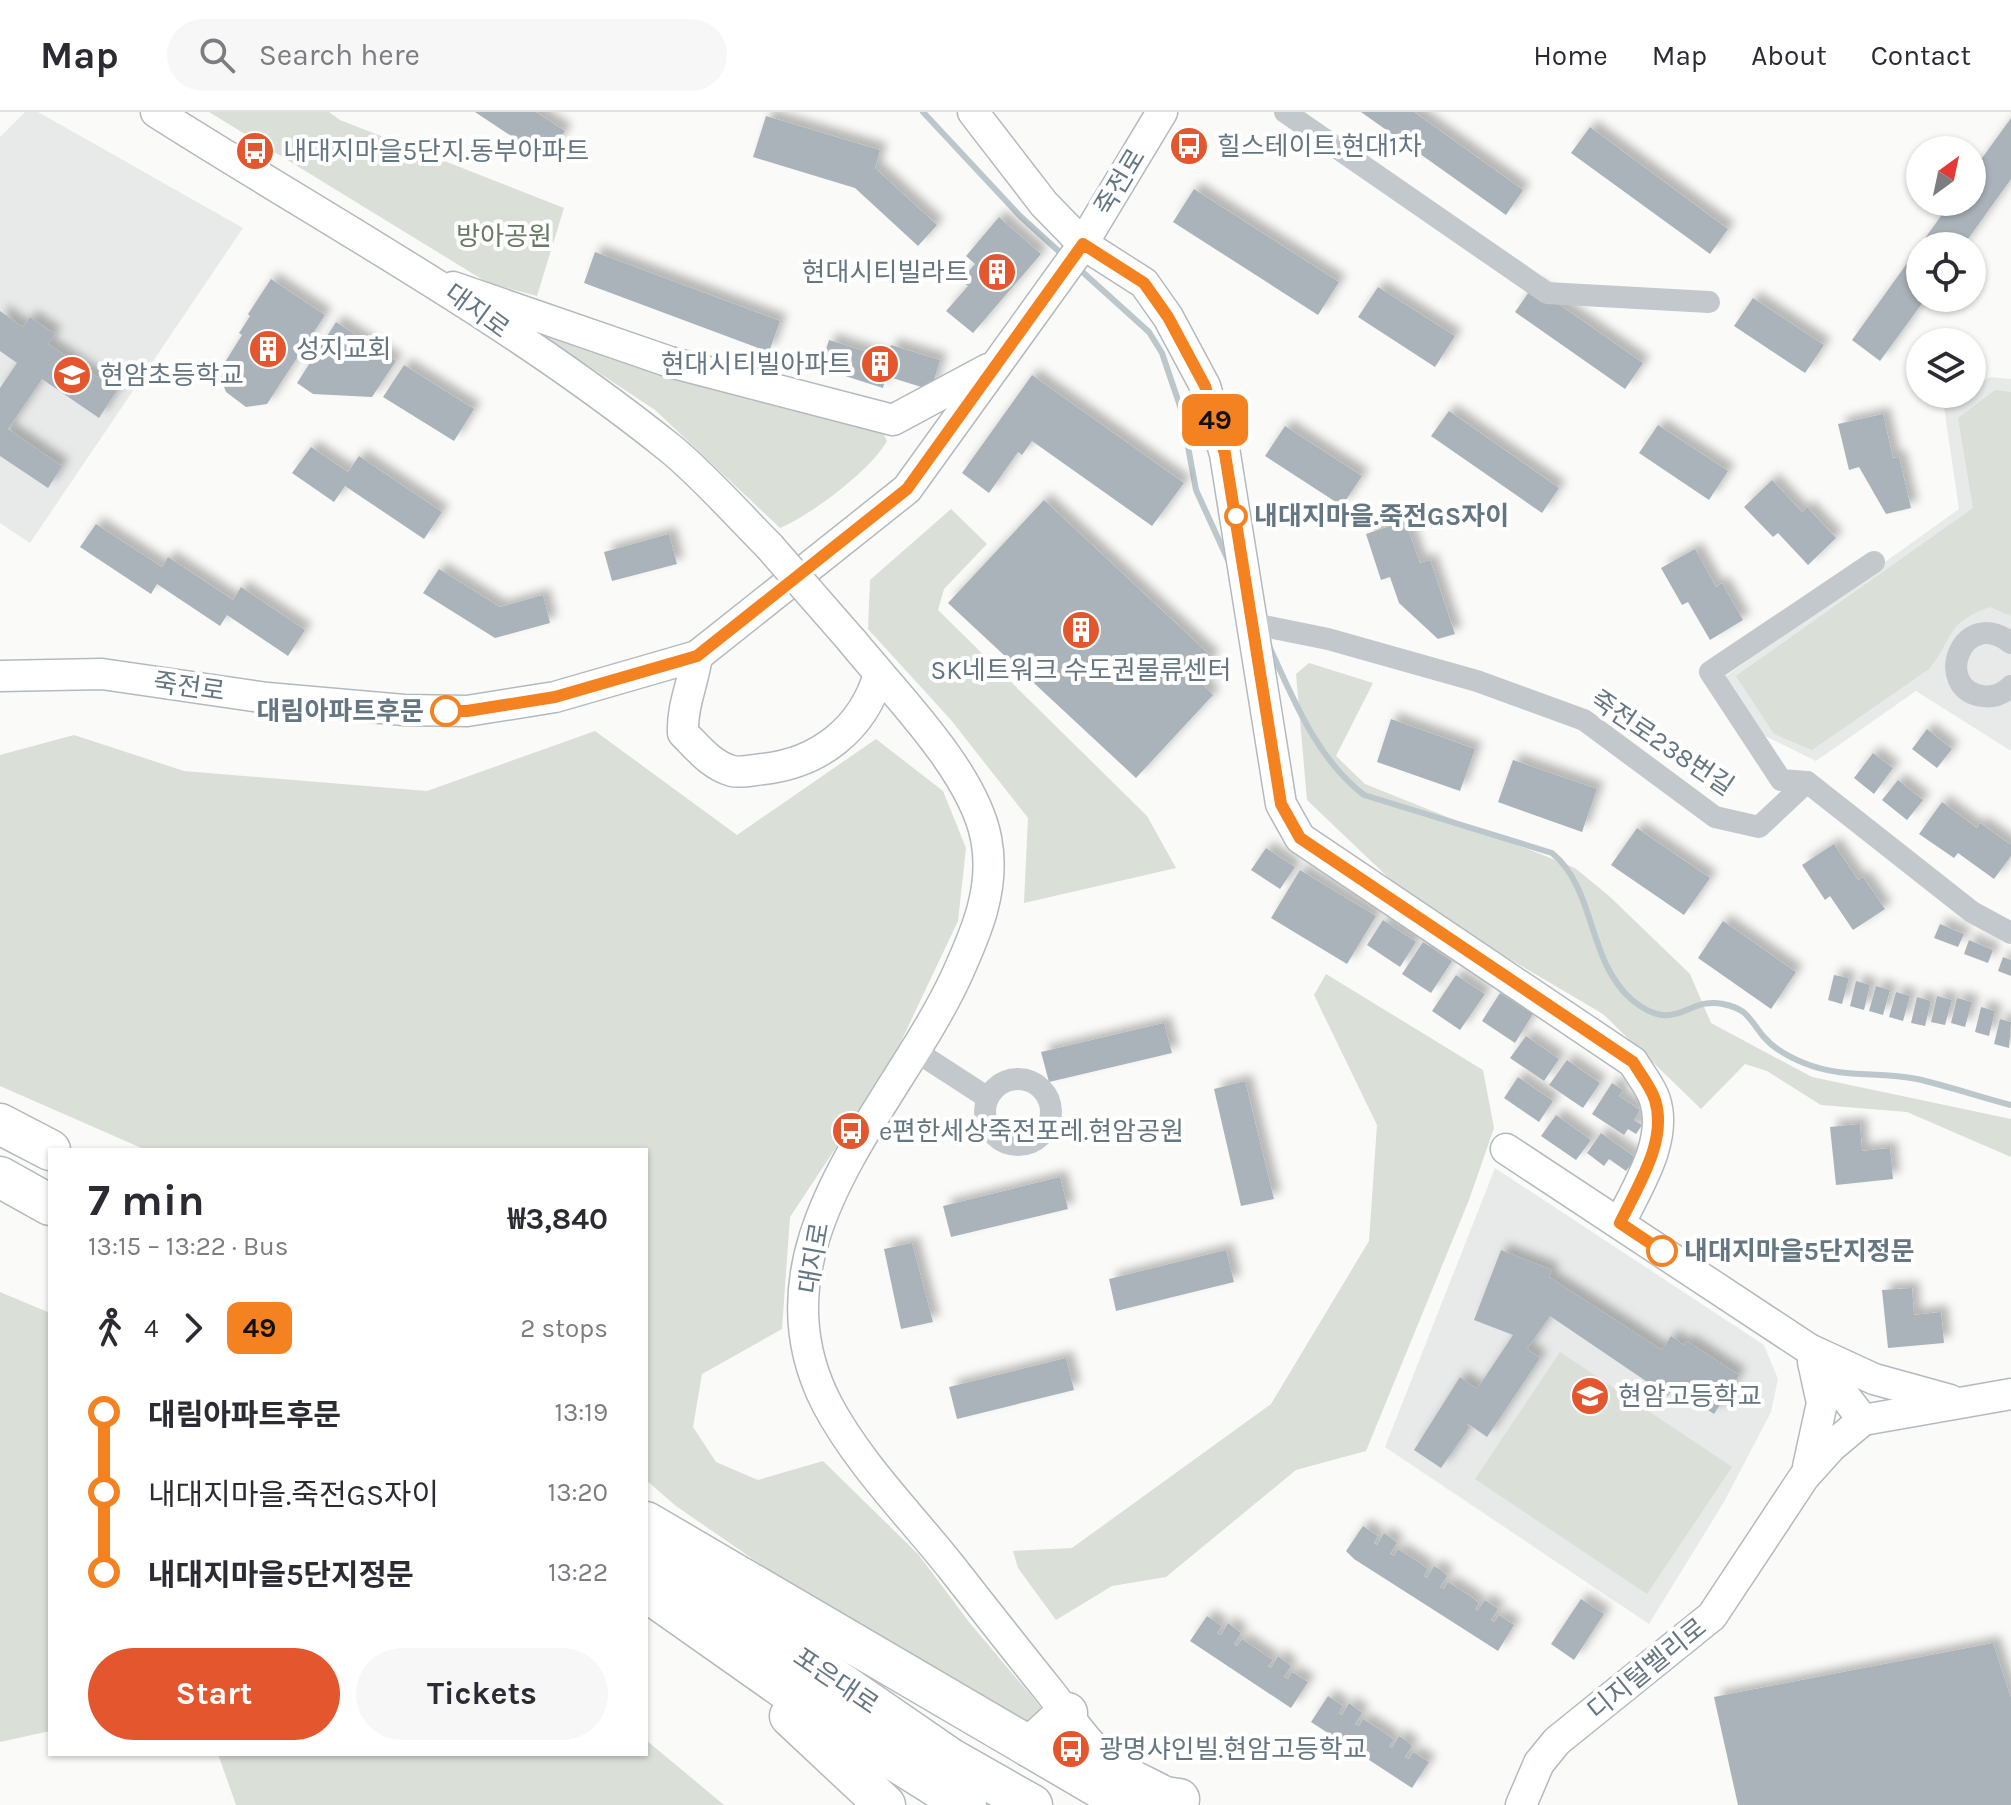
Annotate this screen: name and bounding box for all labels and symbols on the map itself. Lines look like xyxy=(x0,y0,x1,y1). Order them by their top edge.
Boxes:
bus stop icon: 힐스테이트.현대1차 xyxy=(1168,125,1210,167)
bus stop icon: 내대지마을5단지.동부아파트 xyxy=(234,130,276,172)
place label: 힐스테이트.현대1차 xyxy=(1217,131,1422,162)
place label: 내대지마을5단지.동부아파트 xyxy=(283,136,589,167)
north arrow xyxy=(1906,136,1986,216)
street label: 죽전로 xyxy=(1088,143,1152,221)
park label: 방아공원 xyxy=(456,221,552,252)
building icon: 현대시티빌라트 xyxy=(976,251,1018,293)
place label: 현대시티빌라트 xyxy=(802,257,969,288)
street label: 대지로 xyxy=(439,277,515,345)
building icon: 성지교회 xyxy=(247,328,289,370)
place label: 성지교회 xyxy=(296,334,392,365)
building icon: 현대시티빌아파트 xyxy=(859,343,901,385)
place label: 현대시티빌아파트 xyxy=(661,349,852,380)
school or university icon: 현암초등학교 xyxy=(51,354,93,396)
place label: 현암초등학교 xyxy=(100,360,244,391)
line badge: 49 xyxy=(1179,394,1251,446)
place label: 내대지마을.죽전GS자이 xyxy=(1254,501,1509,532)
marker: 내대지마을.죽전GS자이 xyxy=(1225,505,1247,527)
building icon: SK네트워크 수도권물류센터 xyxy=(1060,609,1102,651)
place label: SK네트워크 수도권물류센터 xyxy=(931,655,1231,686)
street label: 죽전로 xyxy=(151,667,227,707)
street label: 죽전로238번길 xyxy=(1585,684,1739,802)
place label: 대림아파트후문 xyxy=(257,696,424,727)
marker: 대림아파트후문 xyxy=(431,696,461,726)
bus stop icon: e편한세상죽전포레.현암공원 xyxy=(830,1110,872,1152)
place label: e편한세상죽전포레.현암공원 xyxy=(879,1116,1184,1147)
street label: 대지로 xyxy=(793,1220,835,1296)
marker: 내대지마을5단지정문 xyxy=(1647,1236,1677,1266)
place label: 내대지마을5단지정문 xyxy=(1684,1236,1914,1267)
school or university icon: 현암고등학교 xyxy=(1569,1375,1611,1417)
place label: 현암고등학교 xyxy=(1618,1381,1762,1412)
street label: 디지털벨리로 xyxy=(1581,1612,1713,1726)
street label: 포은대로 xyxy=(788,1641,884,1721)
bus stop icon: 광명샤인빌.현암고등학교 xyxy=(1050,1728,1092,1770)
place label: 광명샤인빌.현암고등학교 xyxy=(1099,1734,1367,1765)

